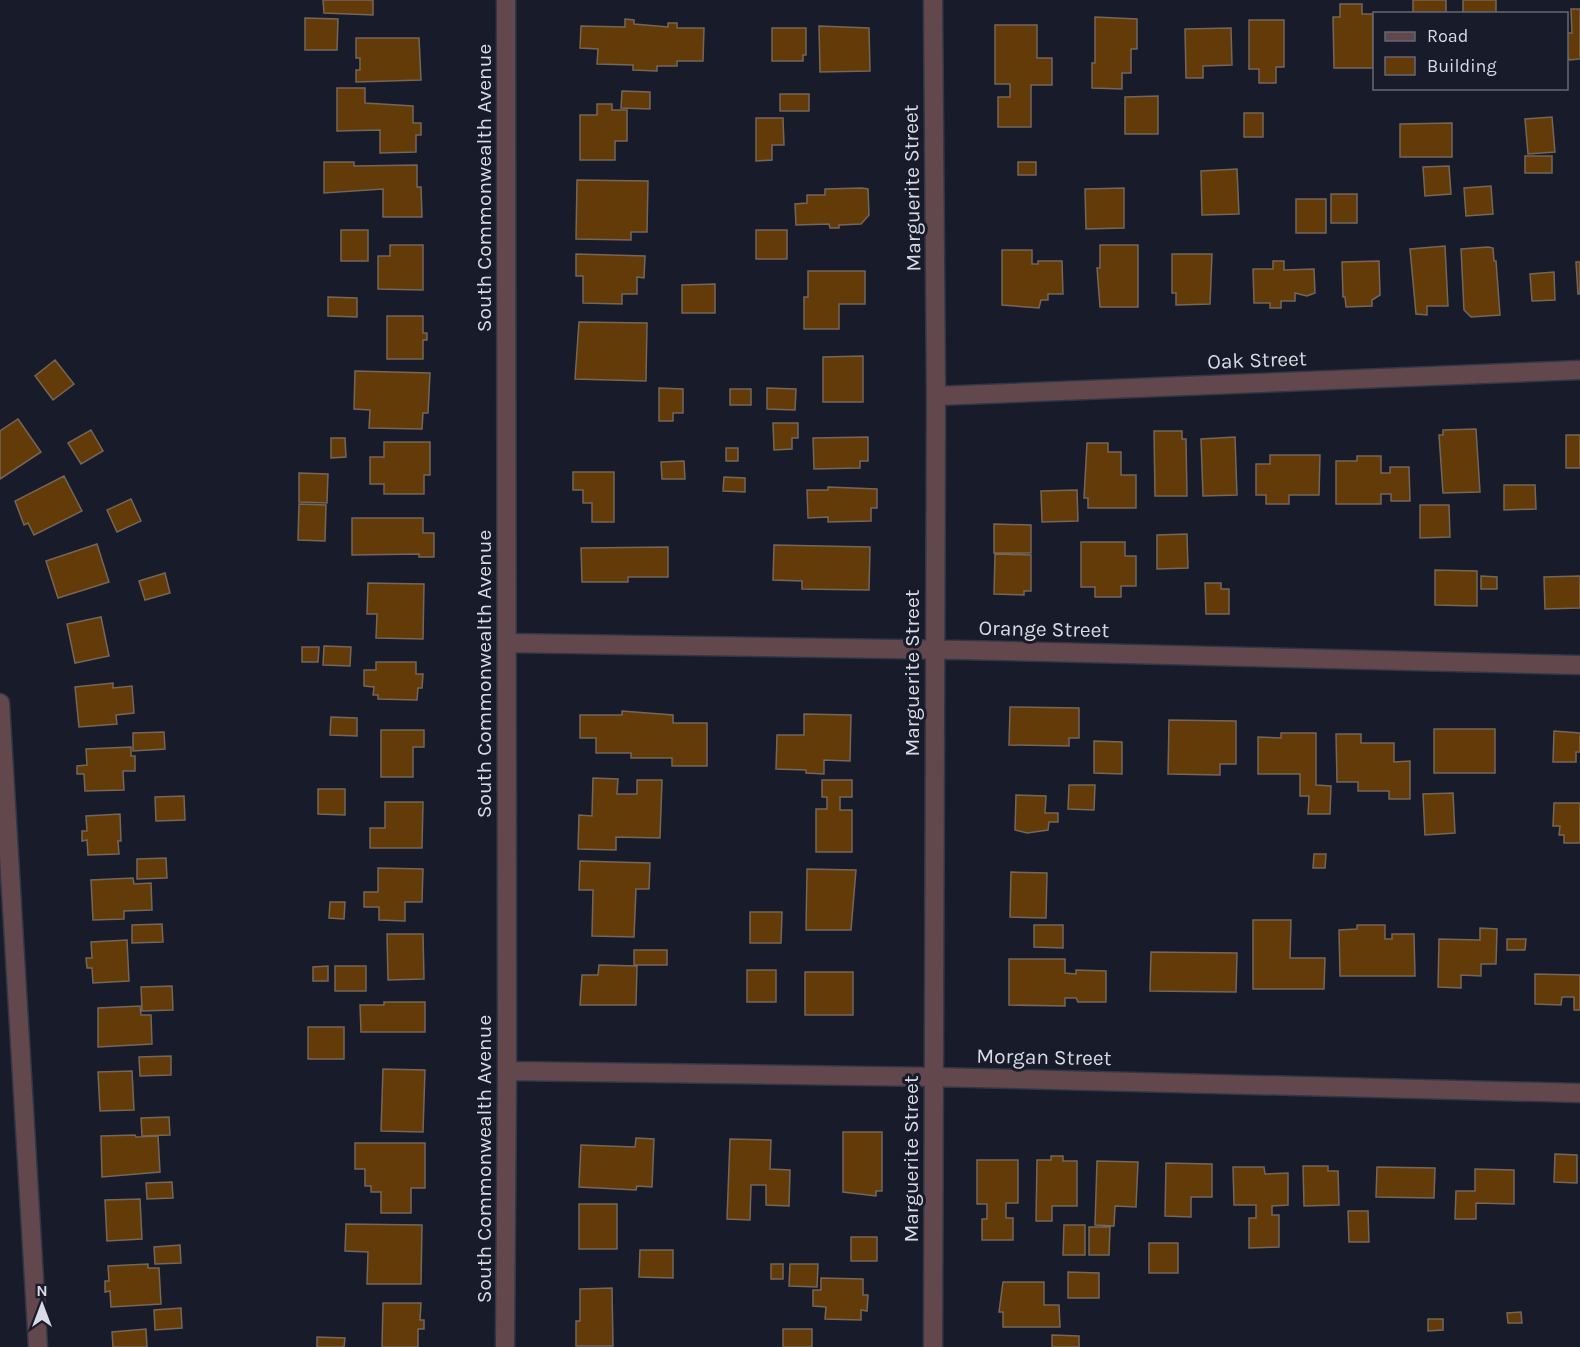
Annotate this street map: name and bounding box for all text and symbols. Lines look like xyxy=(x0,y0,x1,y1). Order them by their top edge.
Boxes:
legend xyxy=(1373,12,1568,90)
text: Road xyxy=(1427,25,1468,47)
street label: South Commonwealth Avenue xyxy=(472,44,496,332)
text: Building xyxy=(1427,55,1497,77)
street label: Marguerite Street xyxy=(899,104,925,272)
street label: Oak Street xyxy=(1207,346,1307,374)
street label: South Commonwealth Avenue xyxy=(472,530,496,818)
street label: Marguerite Street xyxy=(900,589,924,757)
street label: Orange Street xyxy=(978,616,1110,642)
street label: South Commonwealth Avenue xyxy=(472,1015,496,1303)
street label: Morgan Street xyxy=(976,1044,1112,1070)
street label: Marguerite Street xyxy=(899,1075,923,1243)
north arrow xyxy=(12,1275,72,1335)
text: N xyxy=(36,1281,48,1300)

